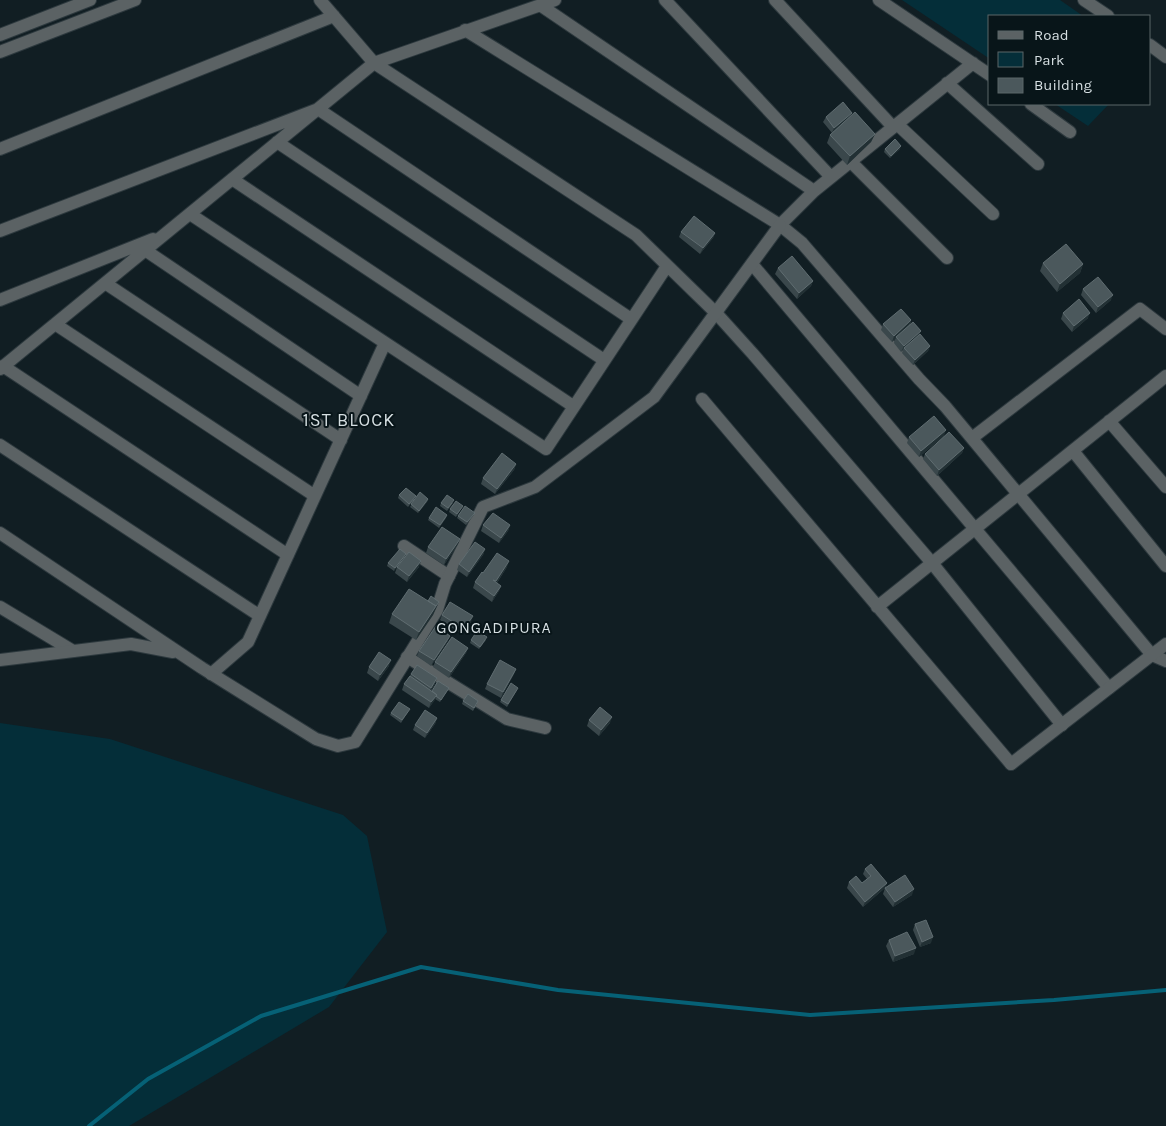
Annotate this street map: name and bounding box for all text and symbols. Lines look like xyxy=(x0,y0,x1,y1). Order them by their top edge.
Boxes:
legend xyxy=(988,15,1151,105)
text: Road xyxy=(1034,26,1069,44)
text: Park xyxy=(1034,51,1064,69)
text: Building xyxy=(1034,76,1092,94)
district label: 1ST BLOCK xyxy=(303,409,395,431)
district label: GONGADIPURA xyxy=(436,618,552,637)

